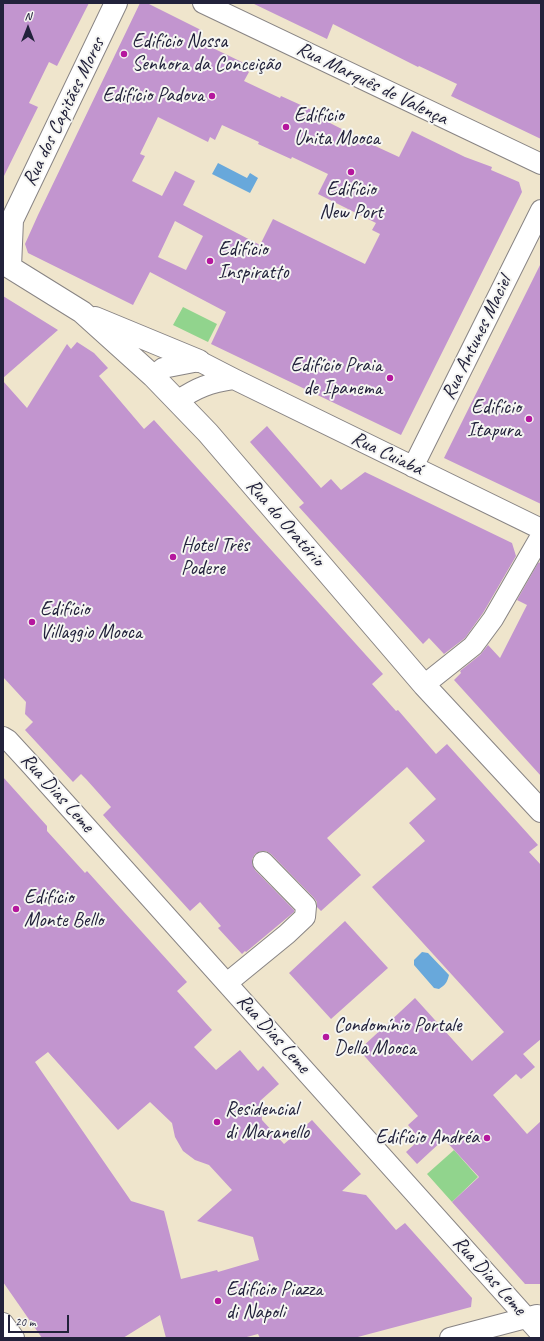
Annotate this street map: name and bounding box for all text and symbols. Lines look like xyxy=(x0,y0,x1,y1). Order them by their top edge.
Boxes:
north arrow xyxy=(8,8,48,48)
text: N xyxy=(25,9,31,23)
place label: Edifício Nossa Senhora da Conceição xyxy=(132,30,280,77)
street label: Rua dos Capitães Mores xyxy=(18,34,110,190)
street label: Rua Marquês de Valença xyxy=(292,37,452,131)
marker: Edifício Nossa Senhora da Conceição xyxy=(119,49,129,59)
place label: Edifício Padova xyxy=(103,84,204,108)
marker: Edifício Padova xyxy=(207,91,217,101)
place label: Edifício Unita Mooca xyxy=(294,104,380,151)
marker: Edifício Unita Mooca xyxy=(281,122,291,132)
marker: Edifício New Port xyxy=(346,167,356,177)
place label: Edifício New Port xyxy=(319,178,383,225)
place label: Edifício Inspiratto xyxy=(218,238,288,285)
marker: Edifício Inspiratto xyxy=(205,256,215,266)
street label: Rua Antunes Maciel xyxy=(437,272,517,404)
place label: Edifício Praia de Ipanema xyxy=(290,354,382,401)
marker: Edifício Praia de Ipanema xyxy=(385,373,395,383)
place label: Edifício Itapura xyxy=(467,396,521,443)
marker: Edifício Itapura xyxy=(524,414,534,424)
street label: Rua Cuiabá xyxy=(347,426,427,482)
street label: Rua do Oratório xyxy=(241,474,329,572)
place label: Hotel Três Podere xyxy=(181,534,249,581)
marker: Hotel Três Podere xyxy=(168,552,178,562)
place label: Edifício Villaggio Mooca xyxy=(40,598,142,645)
marker: Edifício Villaggio Mooca xyxy=(27,617,37,627)
street label: Rua Dias Leme xyxy=(15,748,99,838)
place label: Edifício Monte Bello xyxy=(24,886,103,933)
marker: Edifício Monte Bello xyxy=(11,904,21,914)
street label: Rua Dias Leme xyxy=(231,989,315,1079)
place label: Condomínio Portale Della Mooca xyxy=(334,1014,461,1061)
marker: Condomínio Portale Della Mooca xyxy=(321,1032,331,1042)
place label: Residencial di Maranello xyxy=(225,1098,309,1145)
marker: Residencial di Maranello xyxy=(212,1117,222,1127)
place label: Edifício Andréa xyxy=(375,1126,479,1150)
marker: Edifício Andréa xyxy=(482,1133,492,1143)
street label: Rua Dias Leme xyxy=(447,1231,531,1321)
place label: Edifício Piazza di Napoli xyxy=(226,1278,323,1325)
marker: Edifício Piazza di Napoli xyxy=(213,1296,223,1306)
scale bar xyxy=(10,1307,71,1333)
text: 20 m xyxy=(15,1314,35,1330)

